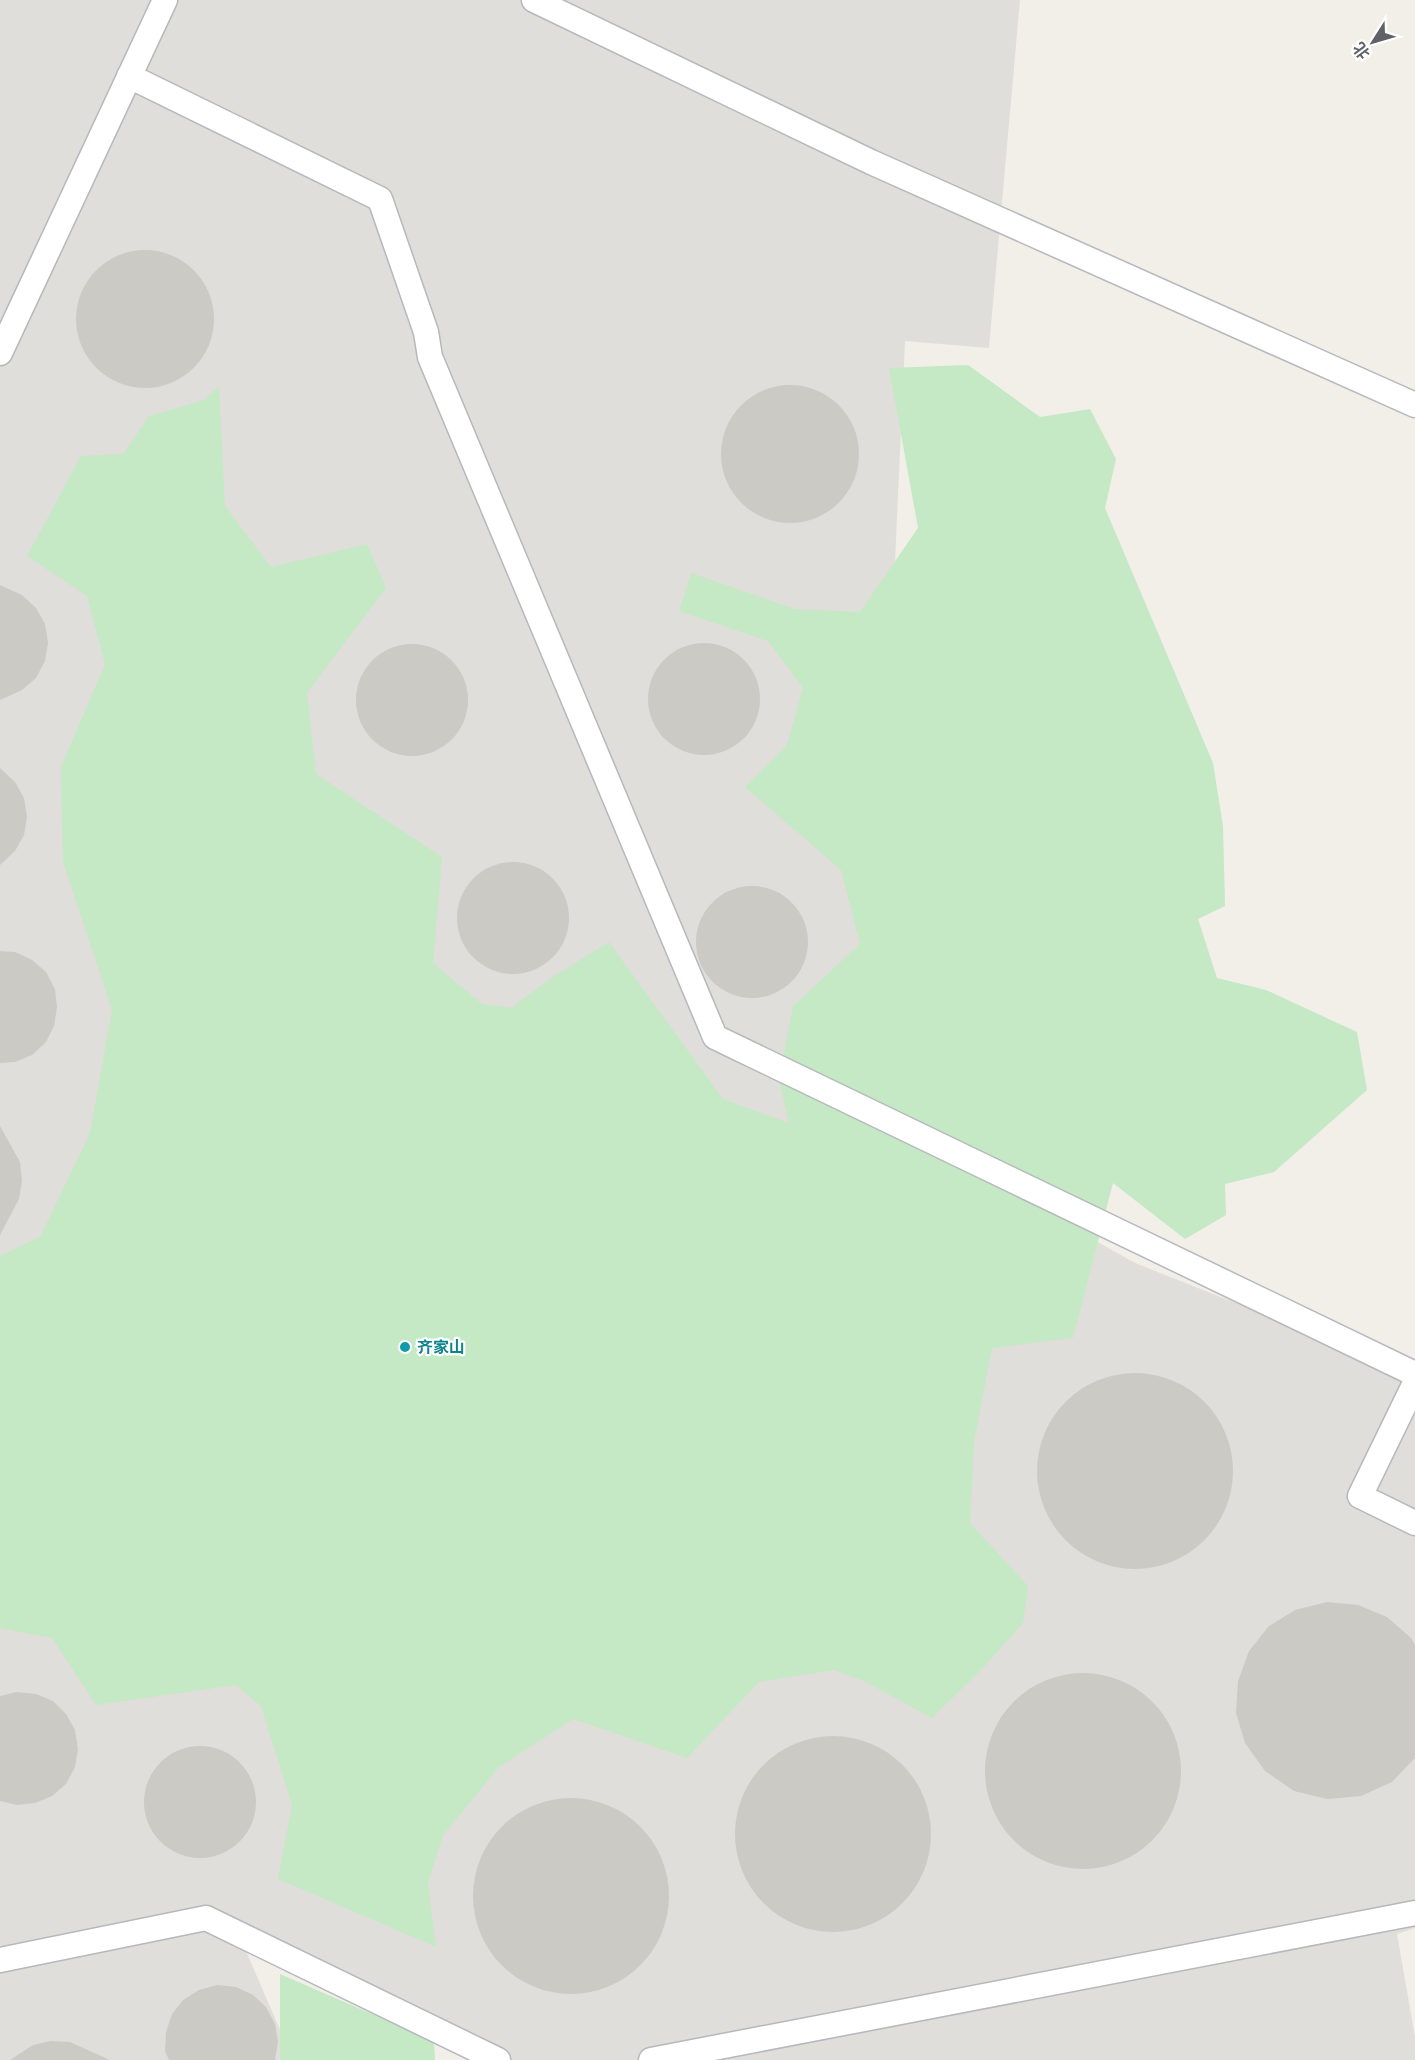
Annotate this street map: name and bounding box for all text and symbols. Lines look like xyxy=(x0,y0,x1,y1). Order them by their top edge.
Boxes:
north arrow xyxy=(1343,12,1403,72)
text: 北 xyxy=(1348,39,1374,63)
place label: 齐家山 xyxy=(417,1337,465,1357)
marker: 齐家山 xyxy=(398,1340,412,1354)

